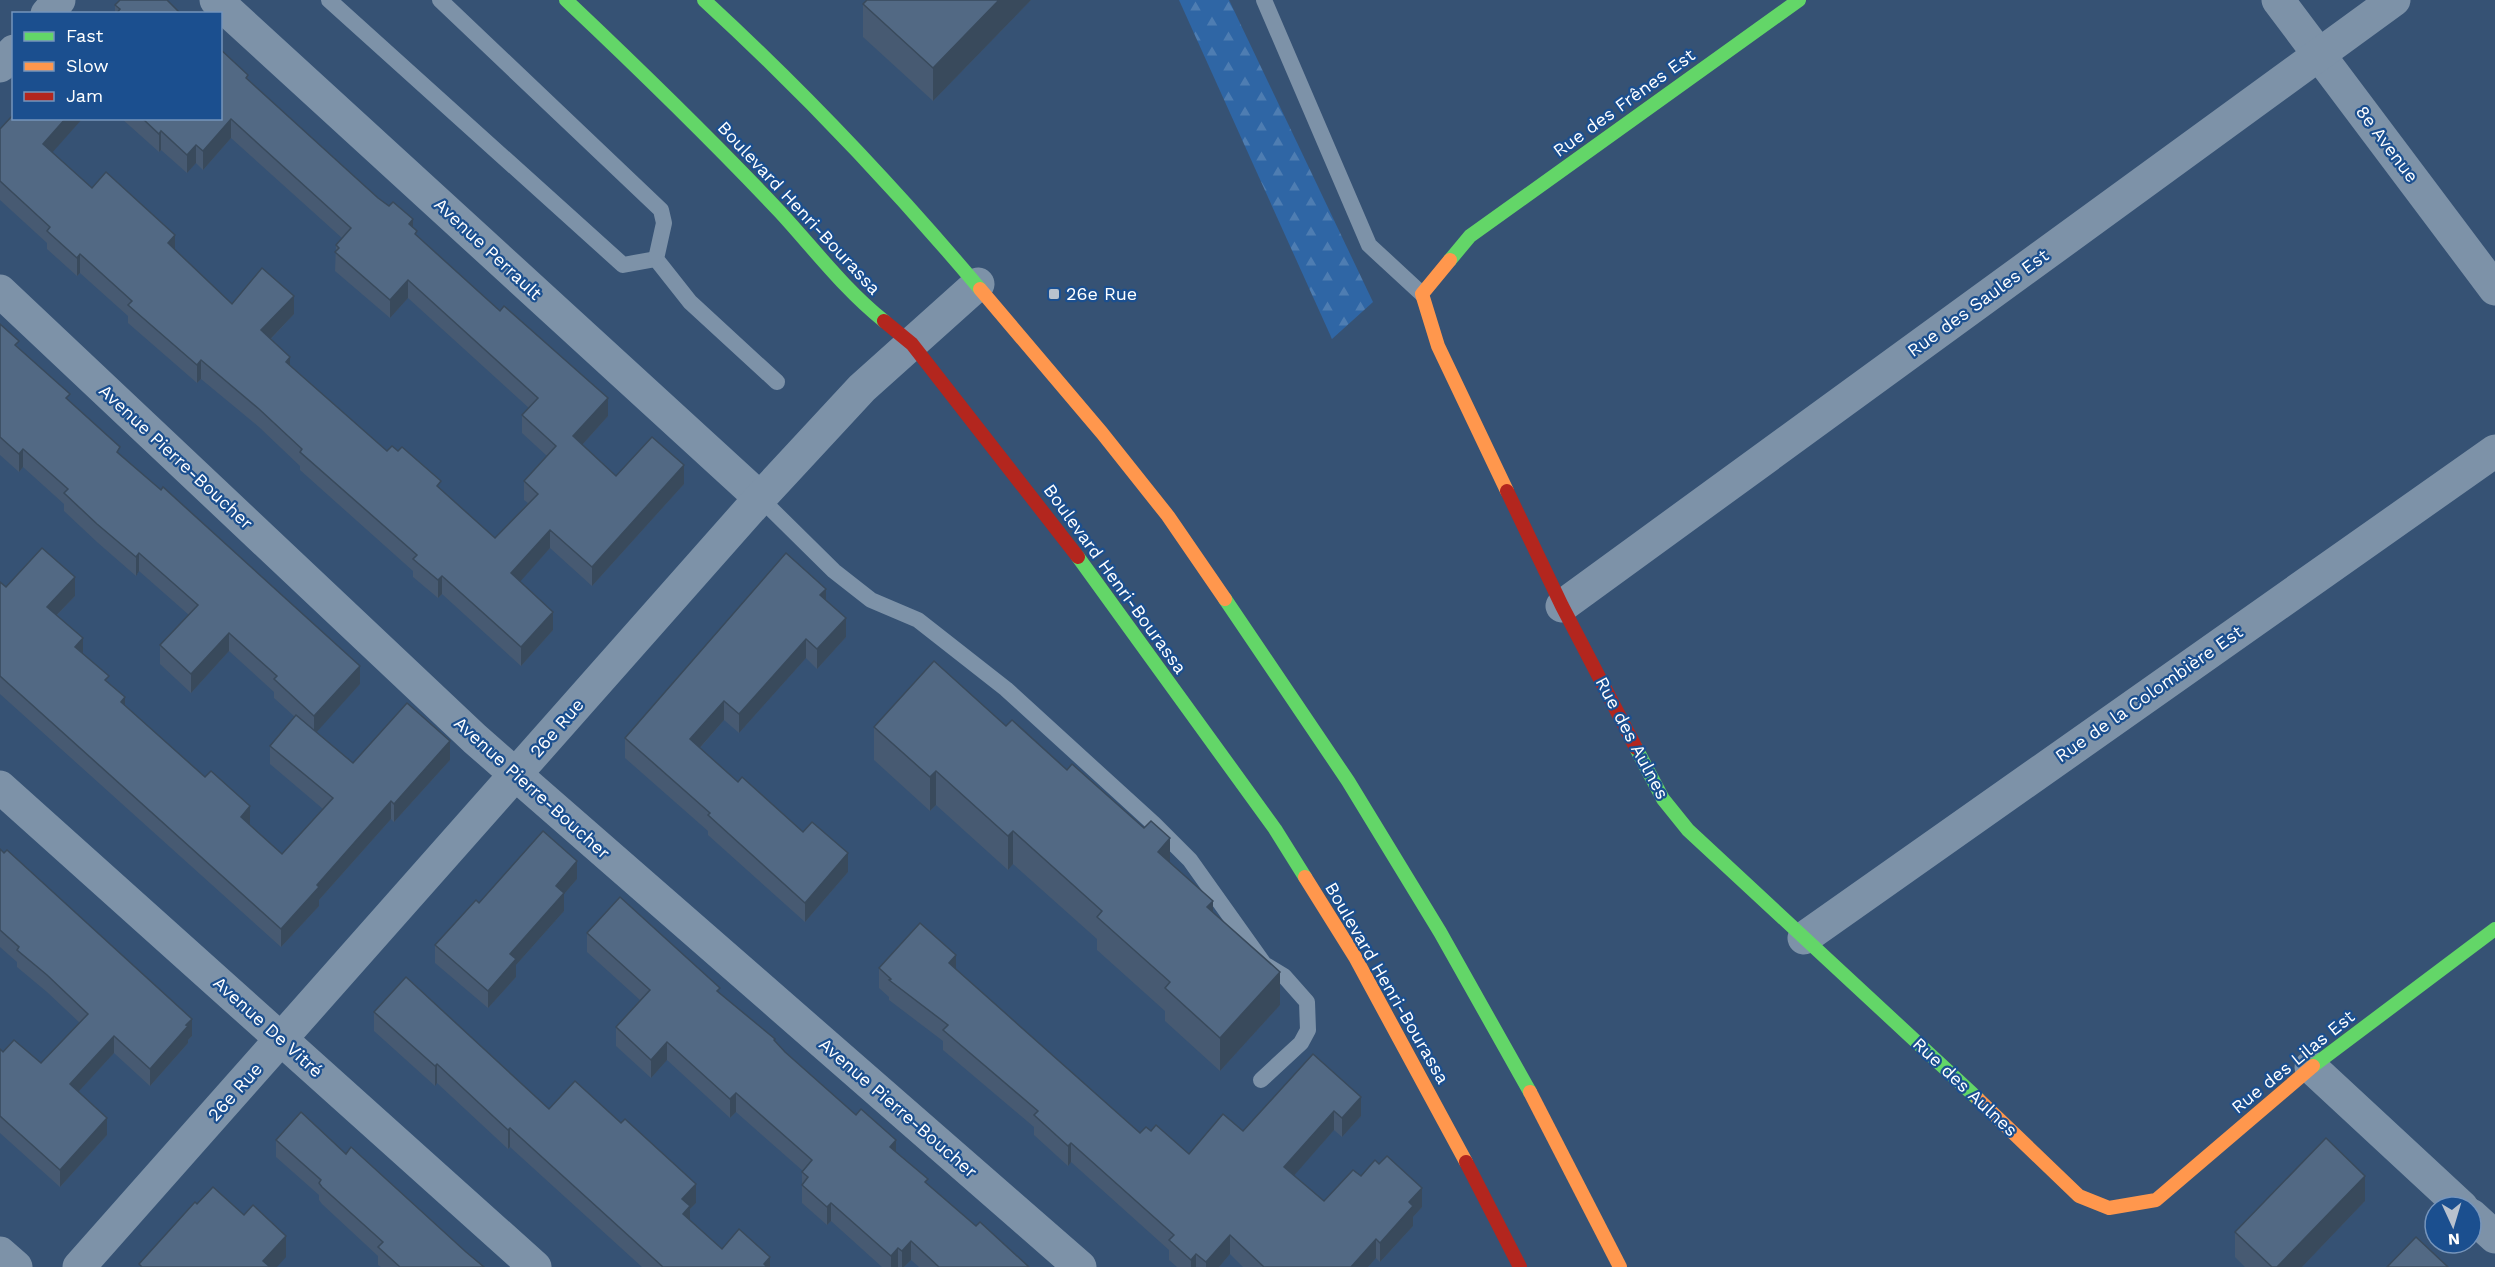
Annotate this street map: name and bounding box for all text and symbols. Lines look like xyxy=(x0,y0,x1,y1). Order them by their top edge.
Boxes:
legend xyxy=(12,12,222,120)
text: Fast xyxy=(66,25,104,46)
street label: Rue des Frênes Est xyxy=(1549,44,1699,161)
text: Slow xyxy=(66,55,109,76)
text: Jam xyxy=(66,85,103,106)
street label: 8e Avenue xyxy=(2352,101,2423,186)
street label: Boulevard Henri-Bourassa xyxy=(714,117,885,299)
street label: Avenue Perrault xyxy=(430,193,547,304)
street label: Rue des Saules Est xyxy=(1903,244,2053,361)
place label: 26e Rue xyxy=(1066,283,1137,304)
marker: 26e Rue xyxy=(1047,287,1061,301)
street label: Avenue Pierre-Boucher xyxy=(95,380,258,533)
street label: Boulevard Henri-Bourassa xyxy=(1040,480,1191,678)
street label: Rue de la Colombière Est xyxy=(2051,621,2247,766)
street label: Rue des Aulnes xyxy=(1591,673,1673,802)
street label: 26e Rue xyxy=(525,694,588,761)
street label: Avenue Pierre-Boucher xyxy=(450,712,615,863)
street label: Boulevard Henri-Bourassa xyxy=(1321,878,1454,1087)
street label: Avenue De Vitré xyxy=(209,972,327,1081)
street label: Rue des Lilas Est xyxy=(2227,1005,2359,1118)
street label: Avenue Pierre-Boucher xyxy=(815,1033,982,1182)
street label: Rue des Aulnes xyxy=(1909,1033,2022,1140)
street label: 26e Rue xyxy=(203,1058,266,1125)
north arrow xyxy=(2423,1195,2483,1255)
text: N xyxy=(2447,1230,2461,1249)

